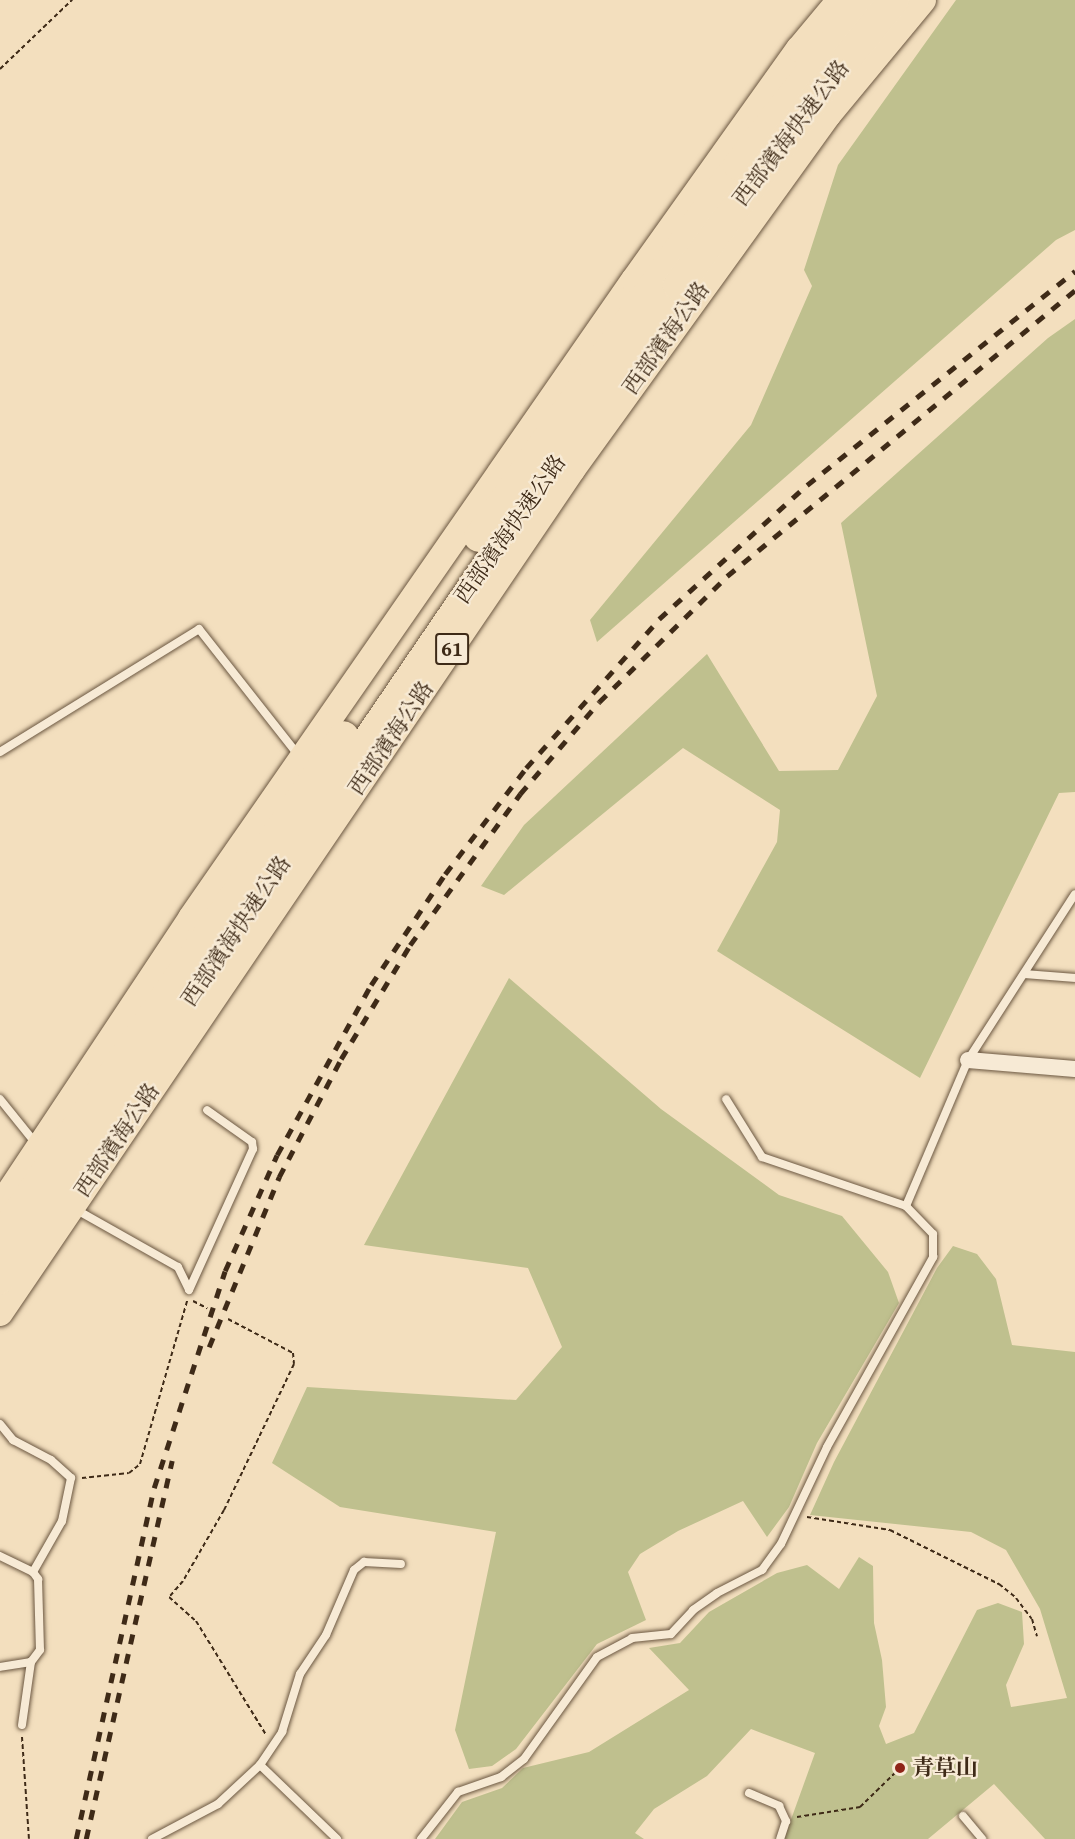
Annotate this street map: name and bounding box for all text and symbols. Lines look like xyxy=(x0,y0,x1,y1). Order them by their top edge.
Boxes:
street label: 西部濱海快速公路 xyxy=(727,55,855,211)
street label: 西部濱海公路 xyxy=(617,276,715,400)
street label: 西部濱海快速公路 xyxy=(449,449,571,609)
road number: 61 xyxy=(434,631,470,667)
street label: 西部濱海公路 xyxy=(343,676,439,800)
street label: 西部濱海快速公路 xyxy=(176,851,296,1011)
street label: 西部濱海公路 xyxy=(69,1078,165,1202)
place label: 青草山 xyxy=(912,1755,978,1781)
marker: 青草山 xyxy=(893,1761,907,1775)

